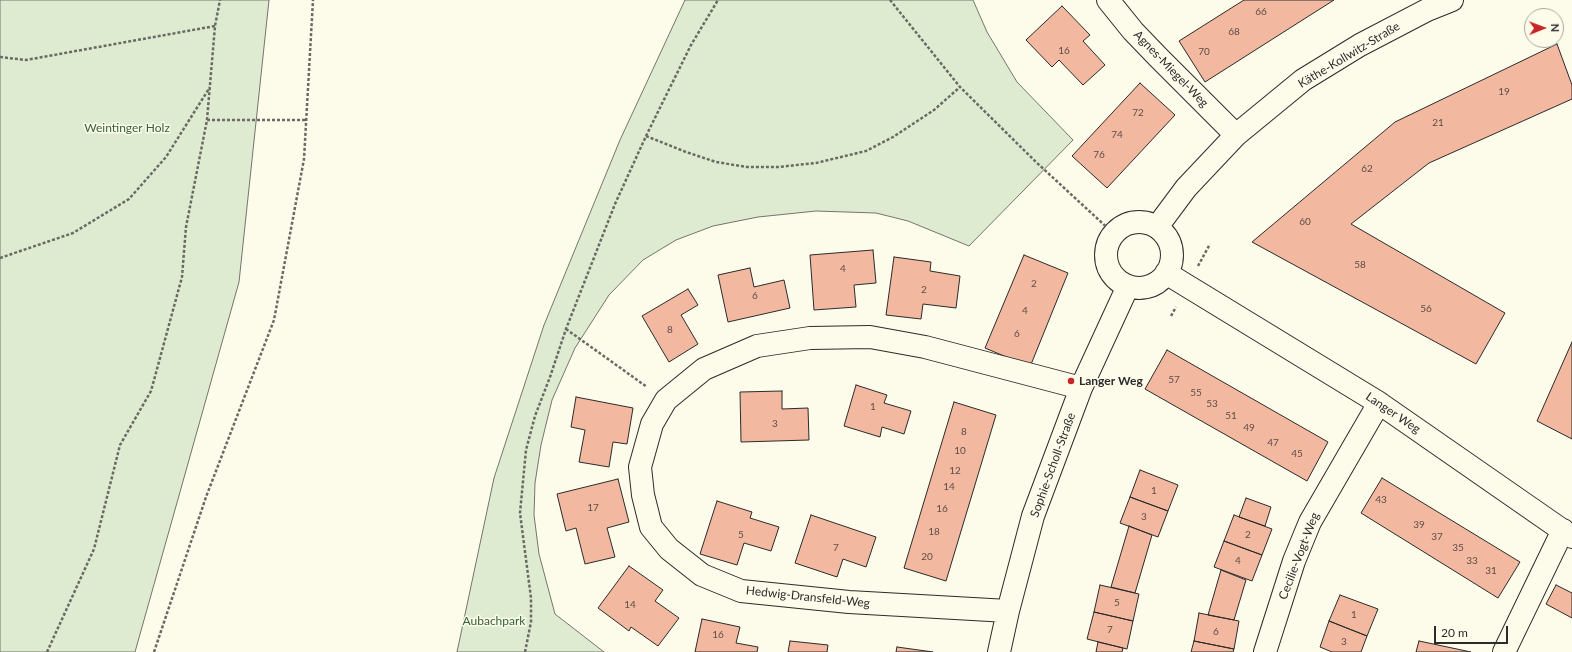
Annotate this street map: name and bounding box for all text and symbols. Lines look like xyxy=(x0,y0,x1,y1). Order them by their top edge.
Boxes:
house number: 66 xyxy=(1255,6,1267,18)
north arrow xyxy=(1524,8,1564,48)
street label: Käthe-Kollwitz-Straße xyxy=(1296,19,1402,91)
text: N xyxy=(1549,23,1562,32)
house number: 68 xyxy=(1228,26,1240,38)
street label: Agnes-Miegel-Weg xyxy=(1131,28,1211,110)
house number: 16 xyxy=(1058,45,1070,57)
house number: 70 xyxy=(1198,46,1210,58)
house number: 19 xyxy=(1498,86,1510,98)
house number: 72 xyxy=(1132,107,1144,119)
house number: 21 xyxy=(1432,117,1444,129)
park label: Weintinger Holz xyxy=(84,121,170,135)
house number: 74 xyxy=(1111,129,1123,141)
house number: 76 xyxy=(1093,149,1105,161)
house number: 62 xyxy=(1361,163,1373,175)
house number: 60 xyxy=(1299,216,1311,228)
house number: 58 xyxy=(1354,259,1366,271)
house number: 4 xyxy=(840,263,846,275)
house number: 2 xyxy=(1031,278,1037,290)
house number: 2 xyxy=(921,284,927,296)
house number: 6 xyxy=(752,290,758,302)
house number: 56 xyxy=(1420,303,1432,315)
house number: 4 xyxy=(1022,305,1028,317)
house number: 8 xyxy=(667,324,673,336)
house number: 6 xyxy=(1014,328,1020,340)
place label: Langer Weg xyxy=(1079,374,1143,388)
house number: 57 xyxy=(1168,374,1180,386)
marker: Langer Weg xyxy=(1066,376,1076,386)
house number: 55 xyxy=(1190,387,1202,399)
street label: Langer Weg xyxy=(1363,389,1423,437)
house number: 53 xyxy=(1206,398,1218,410)
house number: 1 xyxy=(870,401,876,413)
house number: 51 xyxy=(1225,410,1237,422)
street label: Sophie-Scholl-Straße xyxy=(1027,411,1079,519)
house number: 3 xyxy=(772,418,778,430)
house number: 49 xyxy=(1243,422,1255,434)
house number: 8 xyxy=(961,426,967,438)
house number: 47 xyxy=(1267,437,1279,449)
house number: 10 xyxy=(954,445,966,457)
house number: 45 xyxy=(1291,448,1303,460)
house number: 12 xyxy=(949,465,961,477)
house number: 14 xyxy=(943,481,955,493)
house number: 1 xyxy=(1151,485,1157,497)
house number: 43 xyxy=(1375,494,1387,506)
house number: 17 xyxy=(587,502,599,514)
house number: 16 xyxy=(936,503,948,515)
street label: Cecilie-Vogt-Weg xyxy=(1276,510,1322,602)
house number: 3 xyxy=(1141,511,1147,523)
house number: 39 xyxy=(1413,519,1425,531)
house number: 18 xyxy=(928,526,940,538)
house number: 5 xyxy=(738,529,744,541)
house number: 2 xyxy=(1245,529,1251,541)
house number: 37 xyxy=(1431,531,1443,543)
house number: 7 xyxy=(833,542,839,554)
house number: 35 xyxy=(1452,542,1464,554)
house number: 20 xyxy=(921,551,933,563)
house number: 4 xyxy=(1235,555,1241,567)
house number: 33 xyxy=(1466,555,1478,567)
house number: 31 xyxy=(1485,565,1497,577)
street label: Hedwig-Dransfeld-Weg xyxy=(745,583,871,611)
house number: 5 xyxy=(1114,597,1120,609)
house number: 14 xyxy=(624,599,636,611)
house number: 1 xyxy=(1351,609,1357,621)
park label: Aubachpark xyxy=(463,614,525,628)
scale bar xyxy=(1436,618,1510,644)
house number: 7 xyxy=(1107,624,1113,636)
text: 20 m xyxy=(1441,625,1468,640)
house number: 6 xyxy=(1213,626,1219,638)
house number: 16 xyxy=(712,629,724,641)
house number: 3 xyxy=(1341,636,1347,648)

